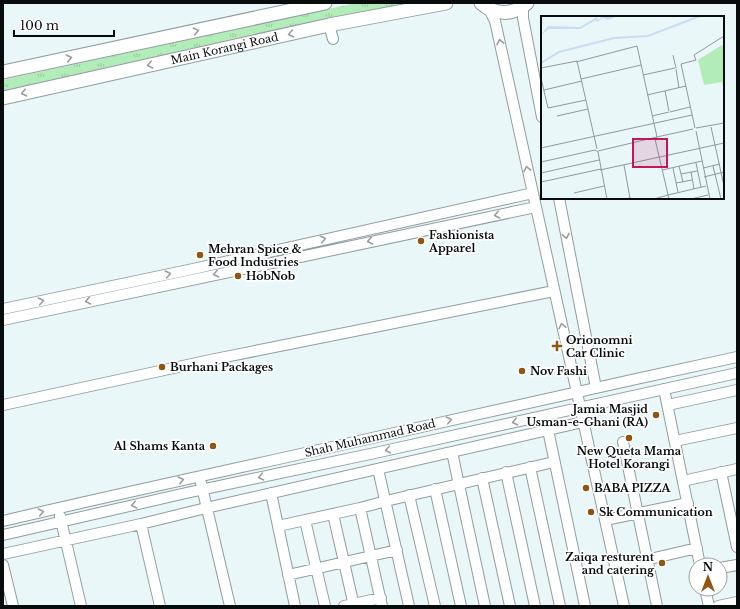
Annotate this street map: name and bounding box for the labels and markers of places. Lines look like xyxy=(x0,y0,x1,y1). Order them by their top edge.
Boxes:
place label: Fashionista Apparel xyxy=(428,228,495,255)
marker: Fashionista Apparel xyxy=(416,236,426,246)
place label: Mehran Spice & Food Industries xyxy=(208,242,302,269)
marker: Mehran Spice & Food Industries xyxy=(195,250,205,260)
place label: HobNob xyxy=(246,269,295,283)
marker: HobNob xyxy=(233,271,243,281)
place label: Orionomni Car Clinic xyxy=(566,333,633,360)
marker: Orionomni Car Clinic xyxy=(551,340,563,352)
place label: Burhani Packages xyxy=(170,360,273,374)
marker: Burhani Packages xyxy=(157,362,167,372)
place label: Nov Fashi xyxy=(530,364,587,378)
marker: Nov Fashi xyxy=(517,366,527,376)
place label: Jamia Masjid Usman-e-Ghani (RA) xyxy=(526,402,648,429)
marker: Jamia Masjid Usman-e-Ghani (RA) xyxy=(651,410,661,420)
marker: New Queta Mama Hotel Korangi xyxy=(624,433,634,443)
place label: Al Shams Kanta xyxy=(113,439,206,453)
marker: Al Shams Kanta xyxy=(208,441,218,451)
place label: New Queta Mama Hotel Korangi xyxy=(577,444,682,471)
place label: BABA PIZZA xyxy=(594,481,672,495)
marker: BABA PIZZA xyxy=(581,483,591,493)
place label: Sk Communication xyxy=(599,505,713,519)
marker: Sk Communication xyxy=(586,507,596,517)
place label: Zaiqa resturent and catering xyxy=(565,550,655,577)
marker: Zaiqa resturent and catering xyxy=(657,558,667,568)

